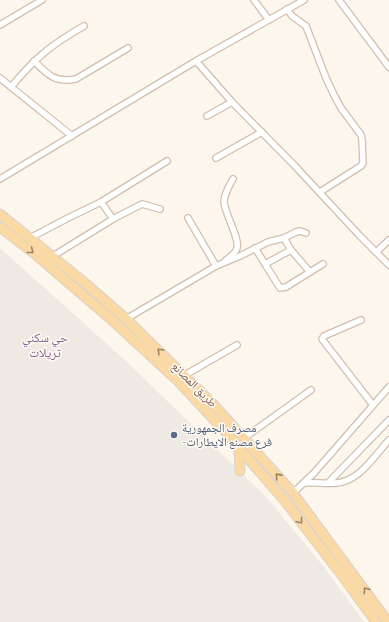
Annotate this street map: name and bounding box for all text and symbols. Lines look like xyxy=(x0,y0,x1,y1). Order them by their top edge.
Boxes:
one-way arrow xyxy=(26,246,33,253)
district label: حي سكني تريلات xyxy=(22,330,68,361)
one-way arrow xyxy=(157,348,165,356)
street label: طريق المصانع xyxy=(168,359,220,411)
place label: مصرف الجمهورية -فرع مصنع الايطارات xyxy=(182,421,272,450)
marker: مصرف الجمهورية -فرع مصنع الايطارات xyxy=(169,430,179,440)
one-way arrow xyxy=(275,473,283,481)
one-way arrow xyxy=(296,516,303,523)
one-way arrow xyxy=(364,588,371,595)

